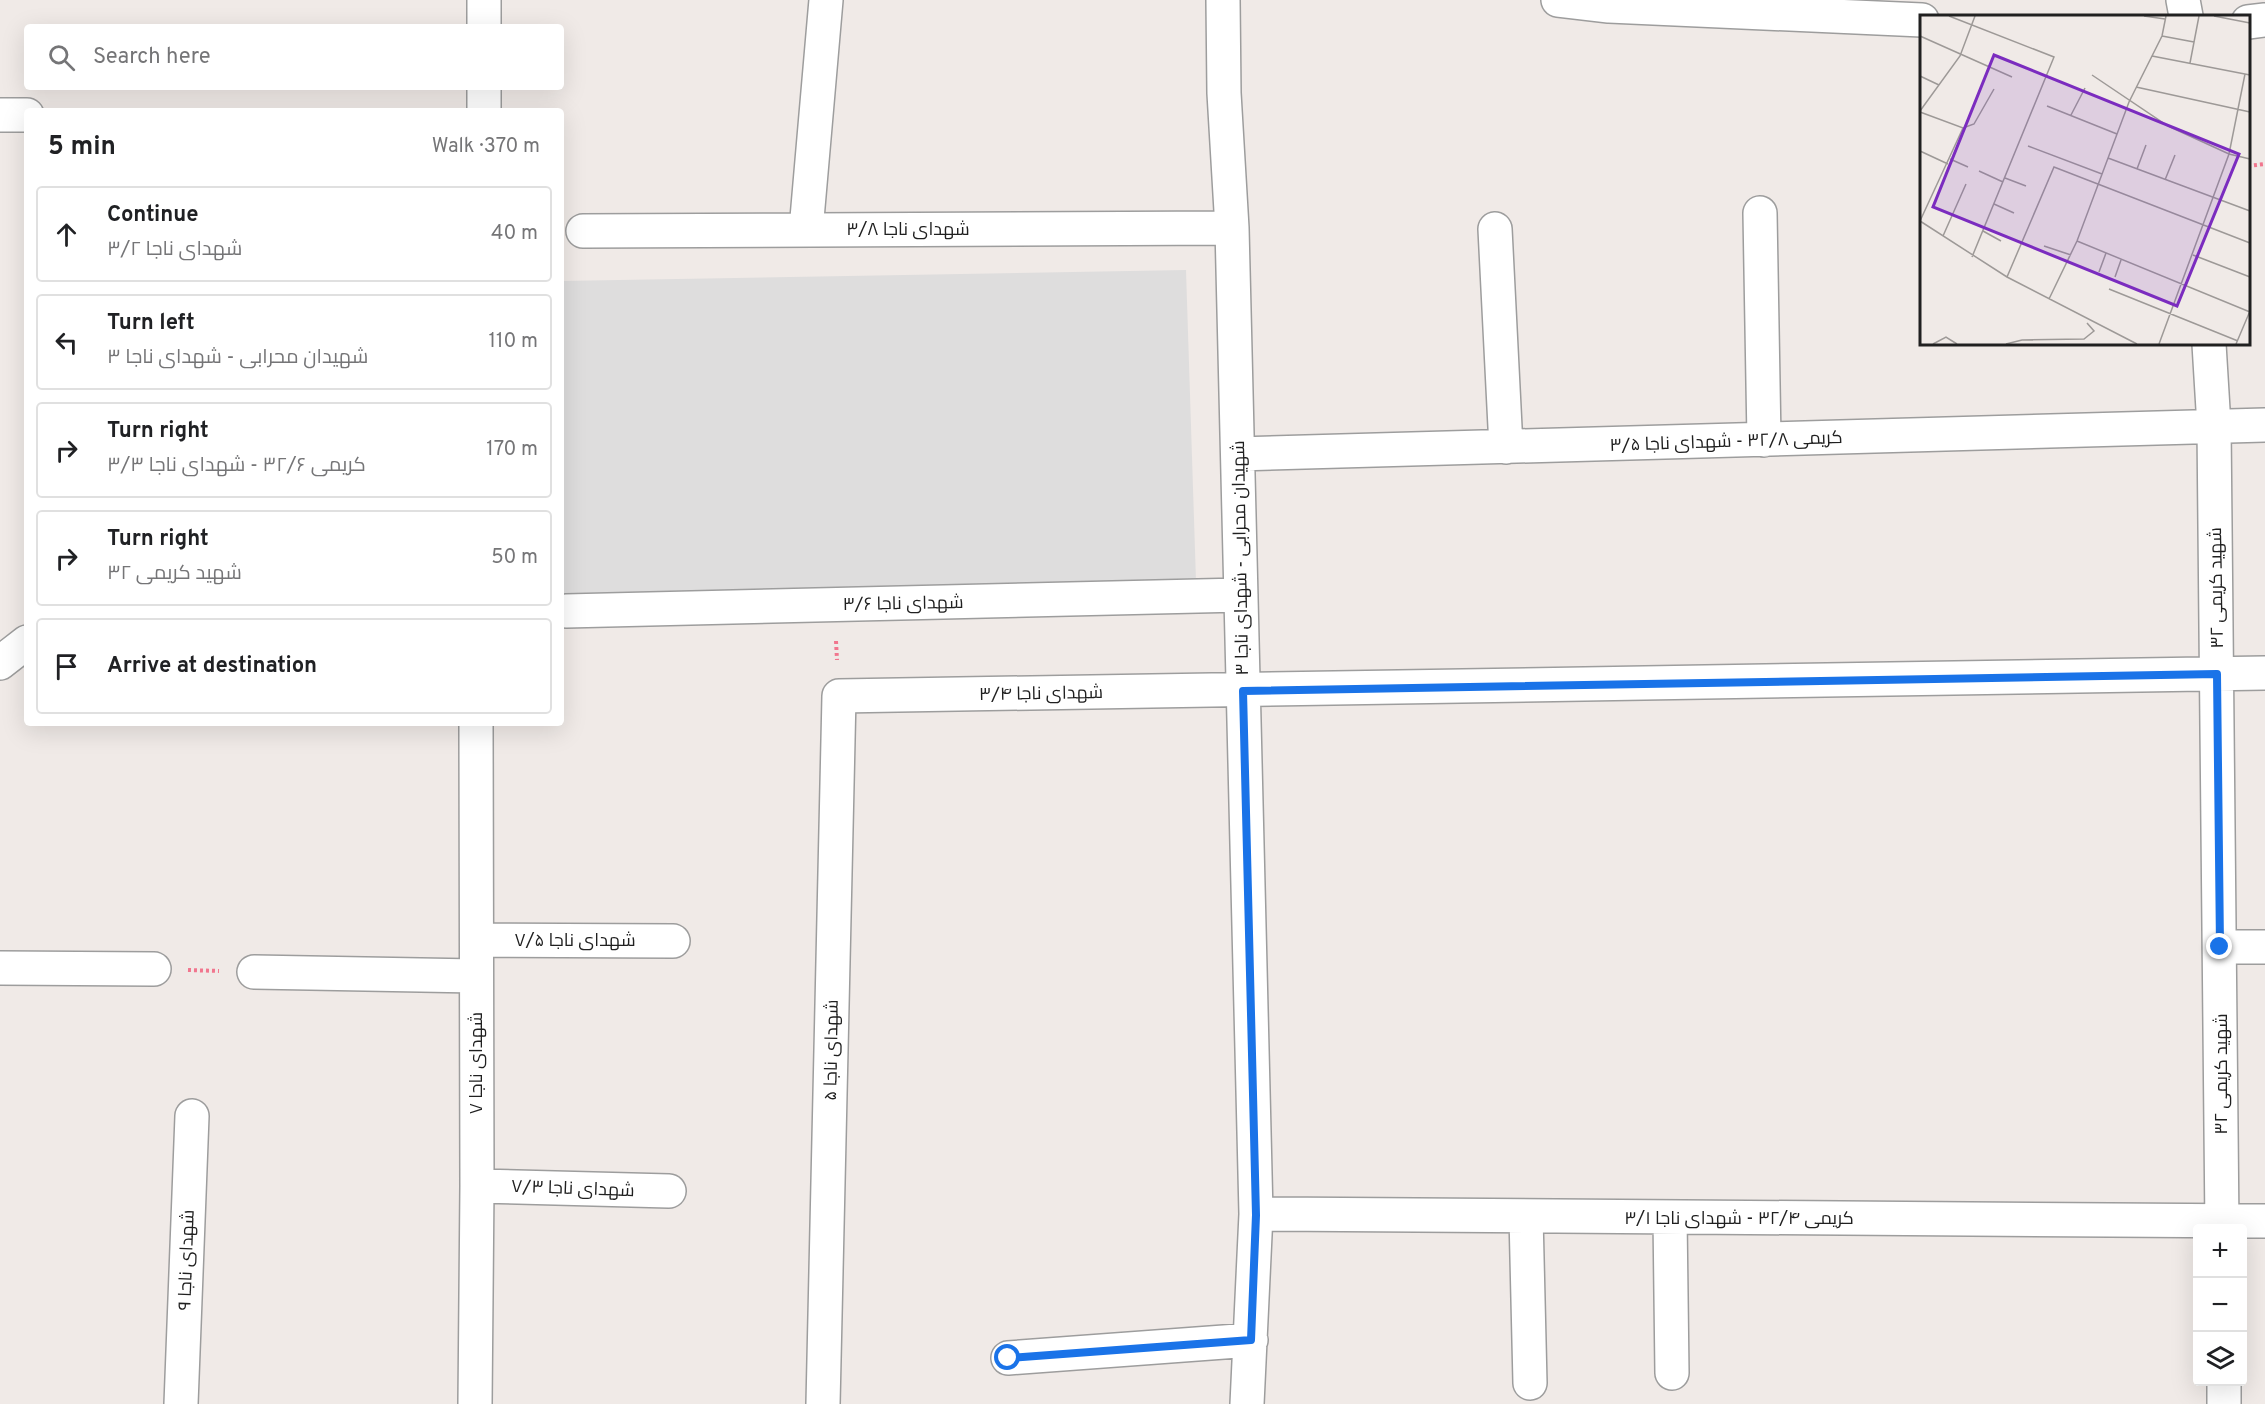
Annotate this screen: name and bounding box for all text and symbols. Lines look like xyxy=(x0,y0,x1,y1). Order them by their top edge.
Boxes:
inset map xyxy=(1920,15,2250,345)
search box xyxy=(24,24,564,90)
icon: search xyxy=(45,41,78,74)
text: Search here xyxy=(93,44,211,71)
text: 5 min xyxy=(48,131,116,164)
text: Walk · 370 m xyxy=(432,134,540,160)
text: Continue xyxy=(107,202,198,229)
icon: ahead xyxy=(50,218,83,251)
street label: شهدای ناجا ۳/۸ xyxy=(846,219,970,242)
text: 40 m xyxy=(491,221,538,247)
text: شهدای ناجا ۳/۲ xyxy=(107,237,242,263)
text: Turn left xyxy=(107,310,195,337)
icon: left xyxy=(50,326,83,359)
text: 110 m xyxy=(489,329,538,355)
text: شهیدان محرابی - شهدای ناجا ۳ xyxy=(107,345,368,371)
text: Turn right xyxy=(107,418,209,445)
street label: کریمی ۳۲/۸ - شهدای ناجا ۳/۵ xyxy=(1609,427,1843,458)
icon: right xyxy=(50,434,83,467)
text: 170 m xyxy=(486,437,538,463)
street label: شهیدان محرابی - شهدای ناجا ۳ xyxy=(1228,440,1255,676)
text: کریمی ۳۲/۶ - شهدای ناجا ۳/۳ xyxy=(107,453,366,479)
text: Turn right xyxy=(107,526,209,553)
street label: شهید کریمی ۳۲ xyxy=(2205,527,2230,649)
icon: right xyxy=(50,542,83,575)
text: 50 m xyxy=(491,545,538,571)
text: شهید کریمی ۳۲ xyxy=(107,561,242,587)
street label: شهدای ناجا ۳/۶ xyxy=(842,592,964,617)
icon: arrive xyxy=(50,650,83,683)
text: Arrive at destination xyxy=(107,653,317,680)
street label: شهدای ناجا ۳/۴ xyxy=(979,682,1103,707)
street label: شهدای ناجا ۷/۵ xyxy=(514,930,636,953)
route end xyxy=(2206,933,2232,959)
street label: شهدای ناجا ۵ xyxy=(820,999,845,1101)
street label: شهدای ناجا ۷ xyxy=(466,1012,489,1114)
street label: شهید کریمی ۳۲ xyxy=(2211,1013,2234,1135)
street label: شهدای ناجا ۷/۳ xyxy=(511,1176,635,1203)
street label: کریمی ۳۲/۴ - شهدای ناجا ۳/۱ xyxy=(1624,1208,1854,1231)
street label: شهدای ناجا ۹ xyxy=(174,1209,201,1311)
map controls xyxy=(2193,1224,2247,1386)
button: + xyxy=(2193,1224,2247,1278)
button: − xyxy=(2193,1278,2247,1332)
button: layers xyxy=(2193,1332,2247,1386)
route start xyxy=(994,1344,1020,1370)

